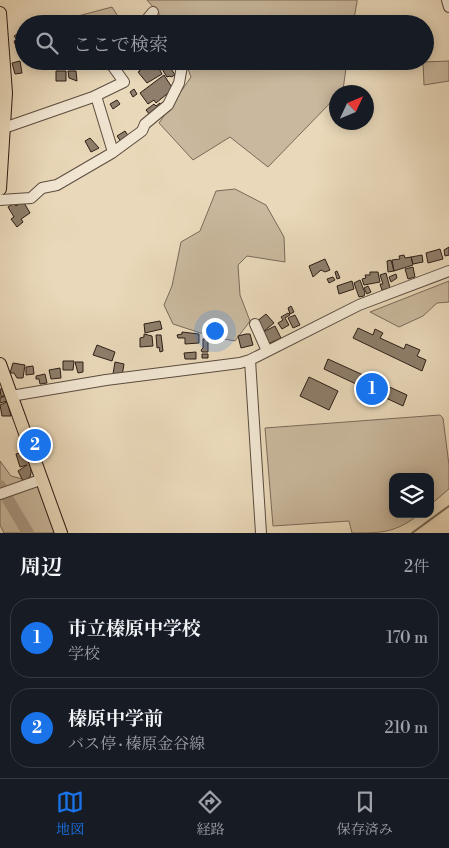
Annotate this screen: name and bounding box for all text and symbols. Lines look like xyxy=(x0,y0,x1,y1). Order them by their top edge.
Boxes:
search box xyxy=(15,15,434,70)
icon: search xyxy=(33,29,61,57)
text: ここで検索 xyxy=(73,33,168,57)
north arrow xyxy=(329,85,374,130)
your location xyxy=(202,318,228,344)
pin: 1 xyxy=(356,370,388,408)
pin: 2 xyxy=(19,426,51,464)
map controls xyxy=(389,473,434,518)
button: layers xyxy=(389,473,434,518)
text: 周辺 xyxy=(20,555,62,581)
text: 2件 xyxy=(404,557,429,577)
text: 市立榛原中学校 xyxy=(68,617,201,641)
text: 1 xyxy=(33,628,41,648)
text: 170 m xyxy=(386,628,428,648)
text: 学校 xyxy=(68,644,100,664)
text: 榛原中学前 xyxy=(68,707,163,731)
text: 2 xyxy=(32,718,42,738)
text: 210 m xyxy=(384,718,428,738)
text: バス停 · 榛原金谷線 xyxy=(68,734,205,754)
tab: 地図 xyxy=(56,788,84,839)
tab: 経路 xyxy=(196,788,224,839)
tab: 保存済み xyxy=(337,788,393,839)

